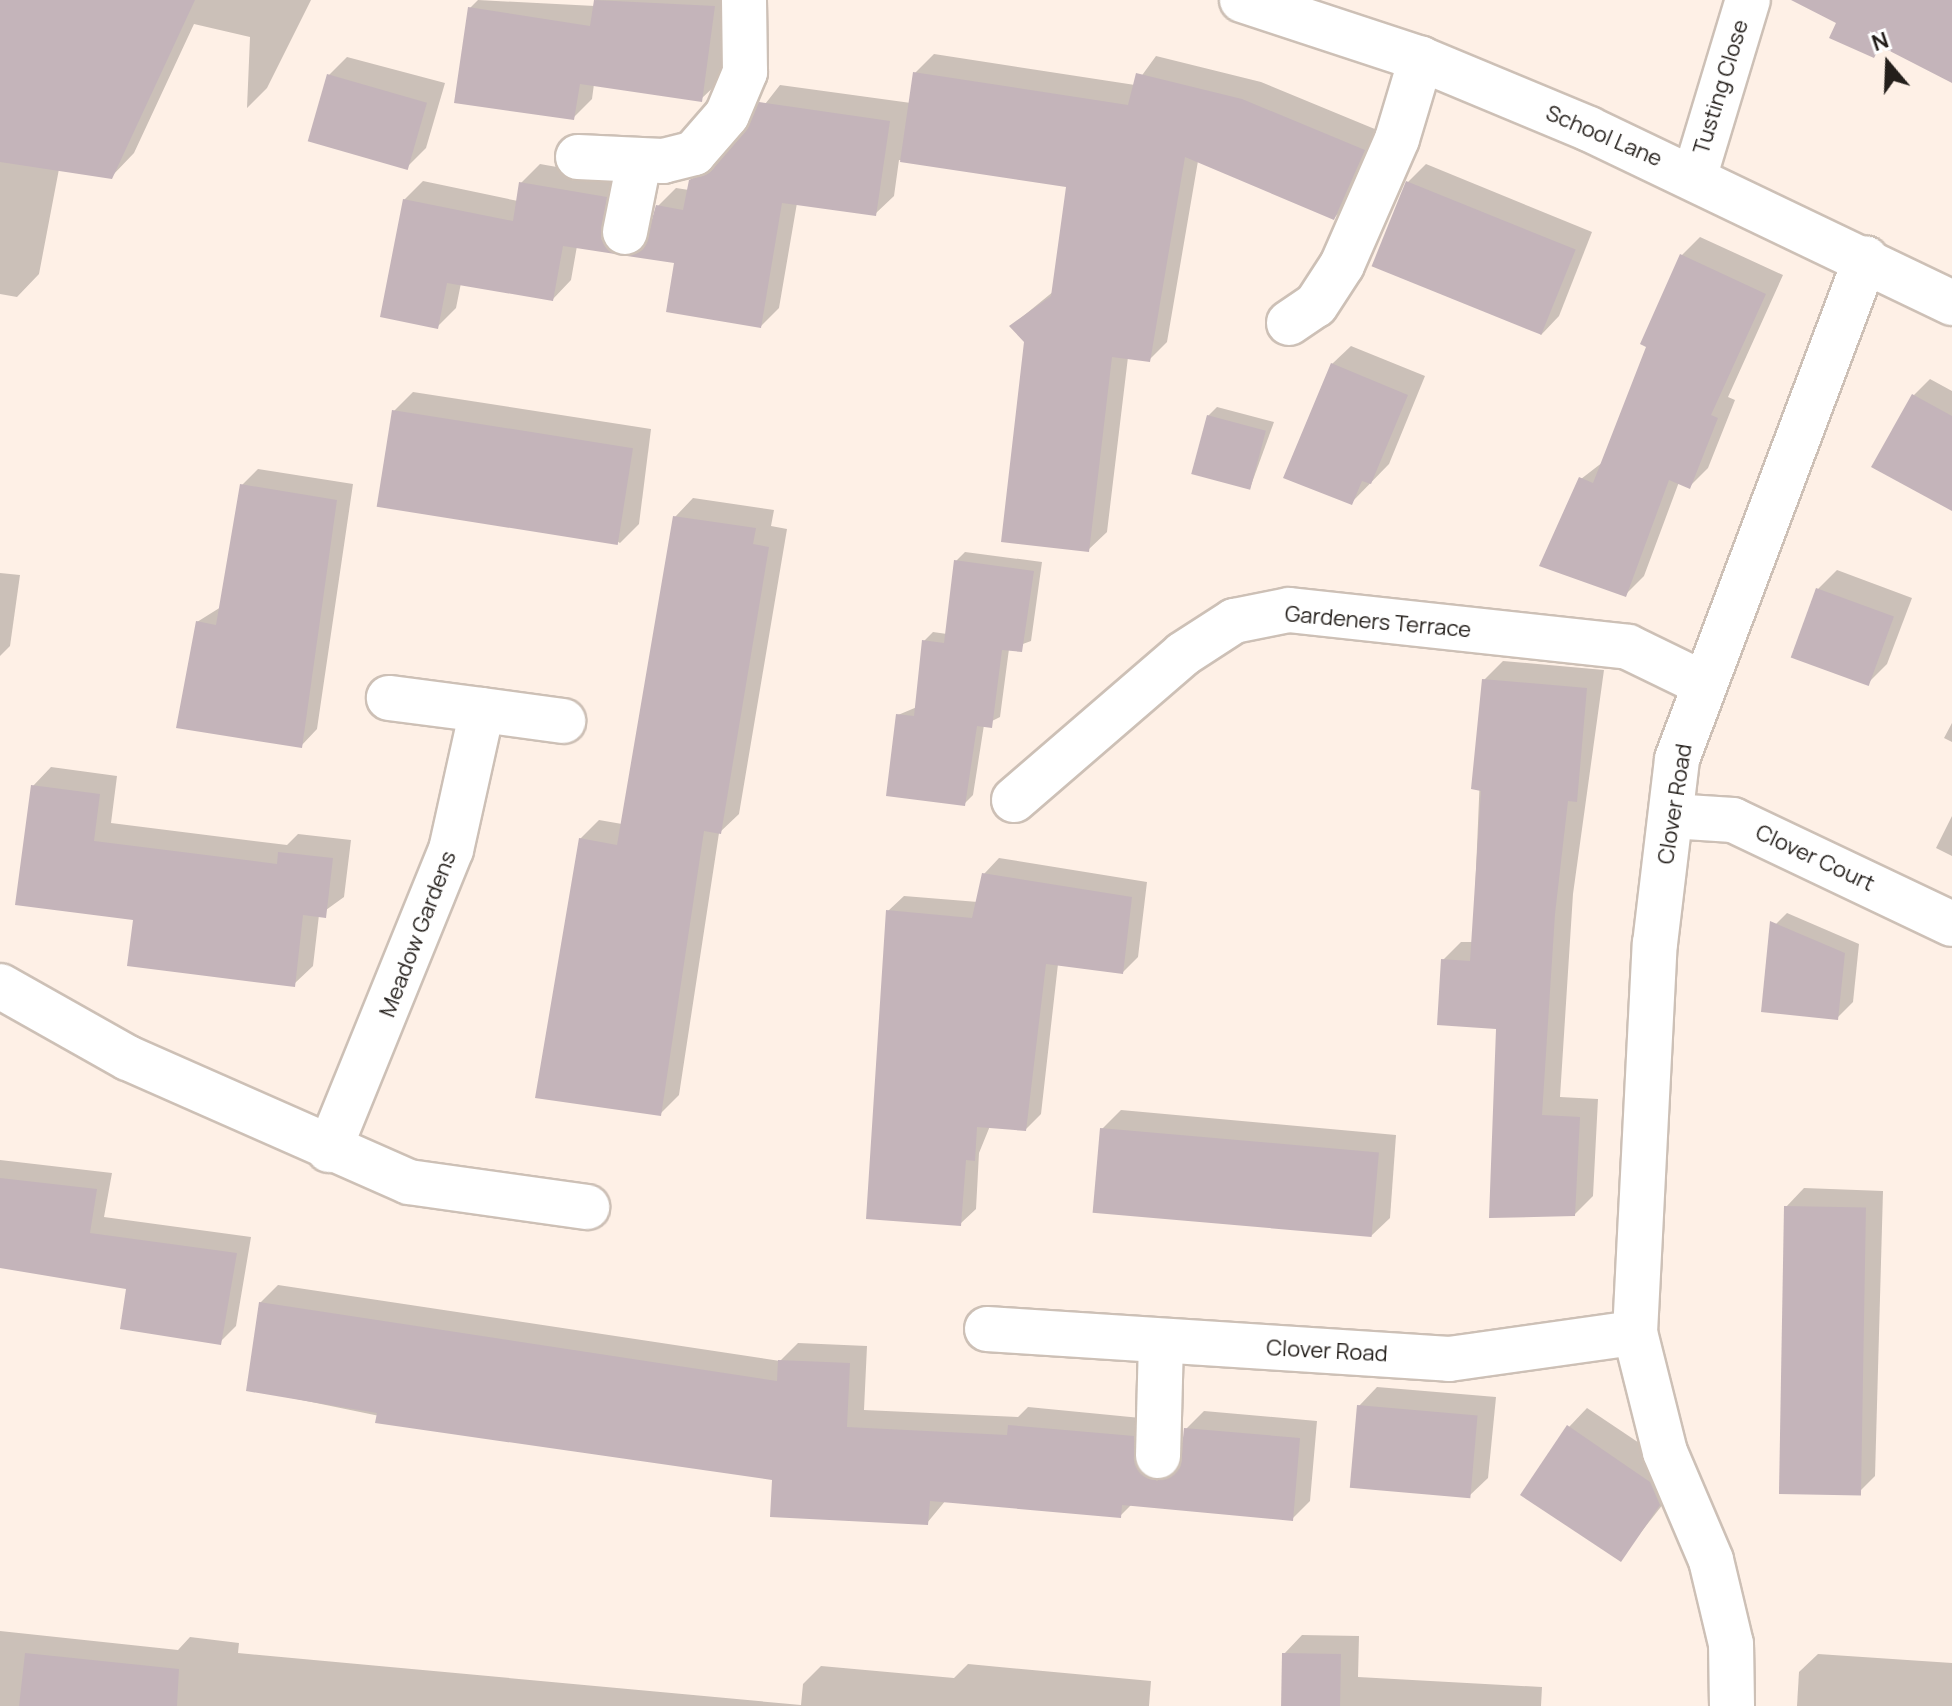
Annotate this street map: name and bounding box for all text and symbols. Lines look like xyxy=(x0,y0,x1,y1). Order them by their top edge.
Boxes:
street label: Tusting Close xyxy=(1688,17,1754,157)
north arrow xyxy=(1848,24,1928,104)
text: N xyxy=(1868,25,1893,58)
street label: School Lane xyxy=(1542,100,1666,172)
street label: Gardeners Terrace xyxy=(1284,601,1472,643)
street label: Clover Road xyxy=(1652,742,1698,866)
street label: Clover Court xyxy=(1751,819,1879,897)
street label: Meadow Gardens xyxy=(374,847,462,1021)
street label: Clover Road xyxy=(1266,1335,1388,1367)

